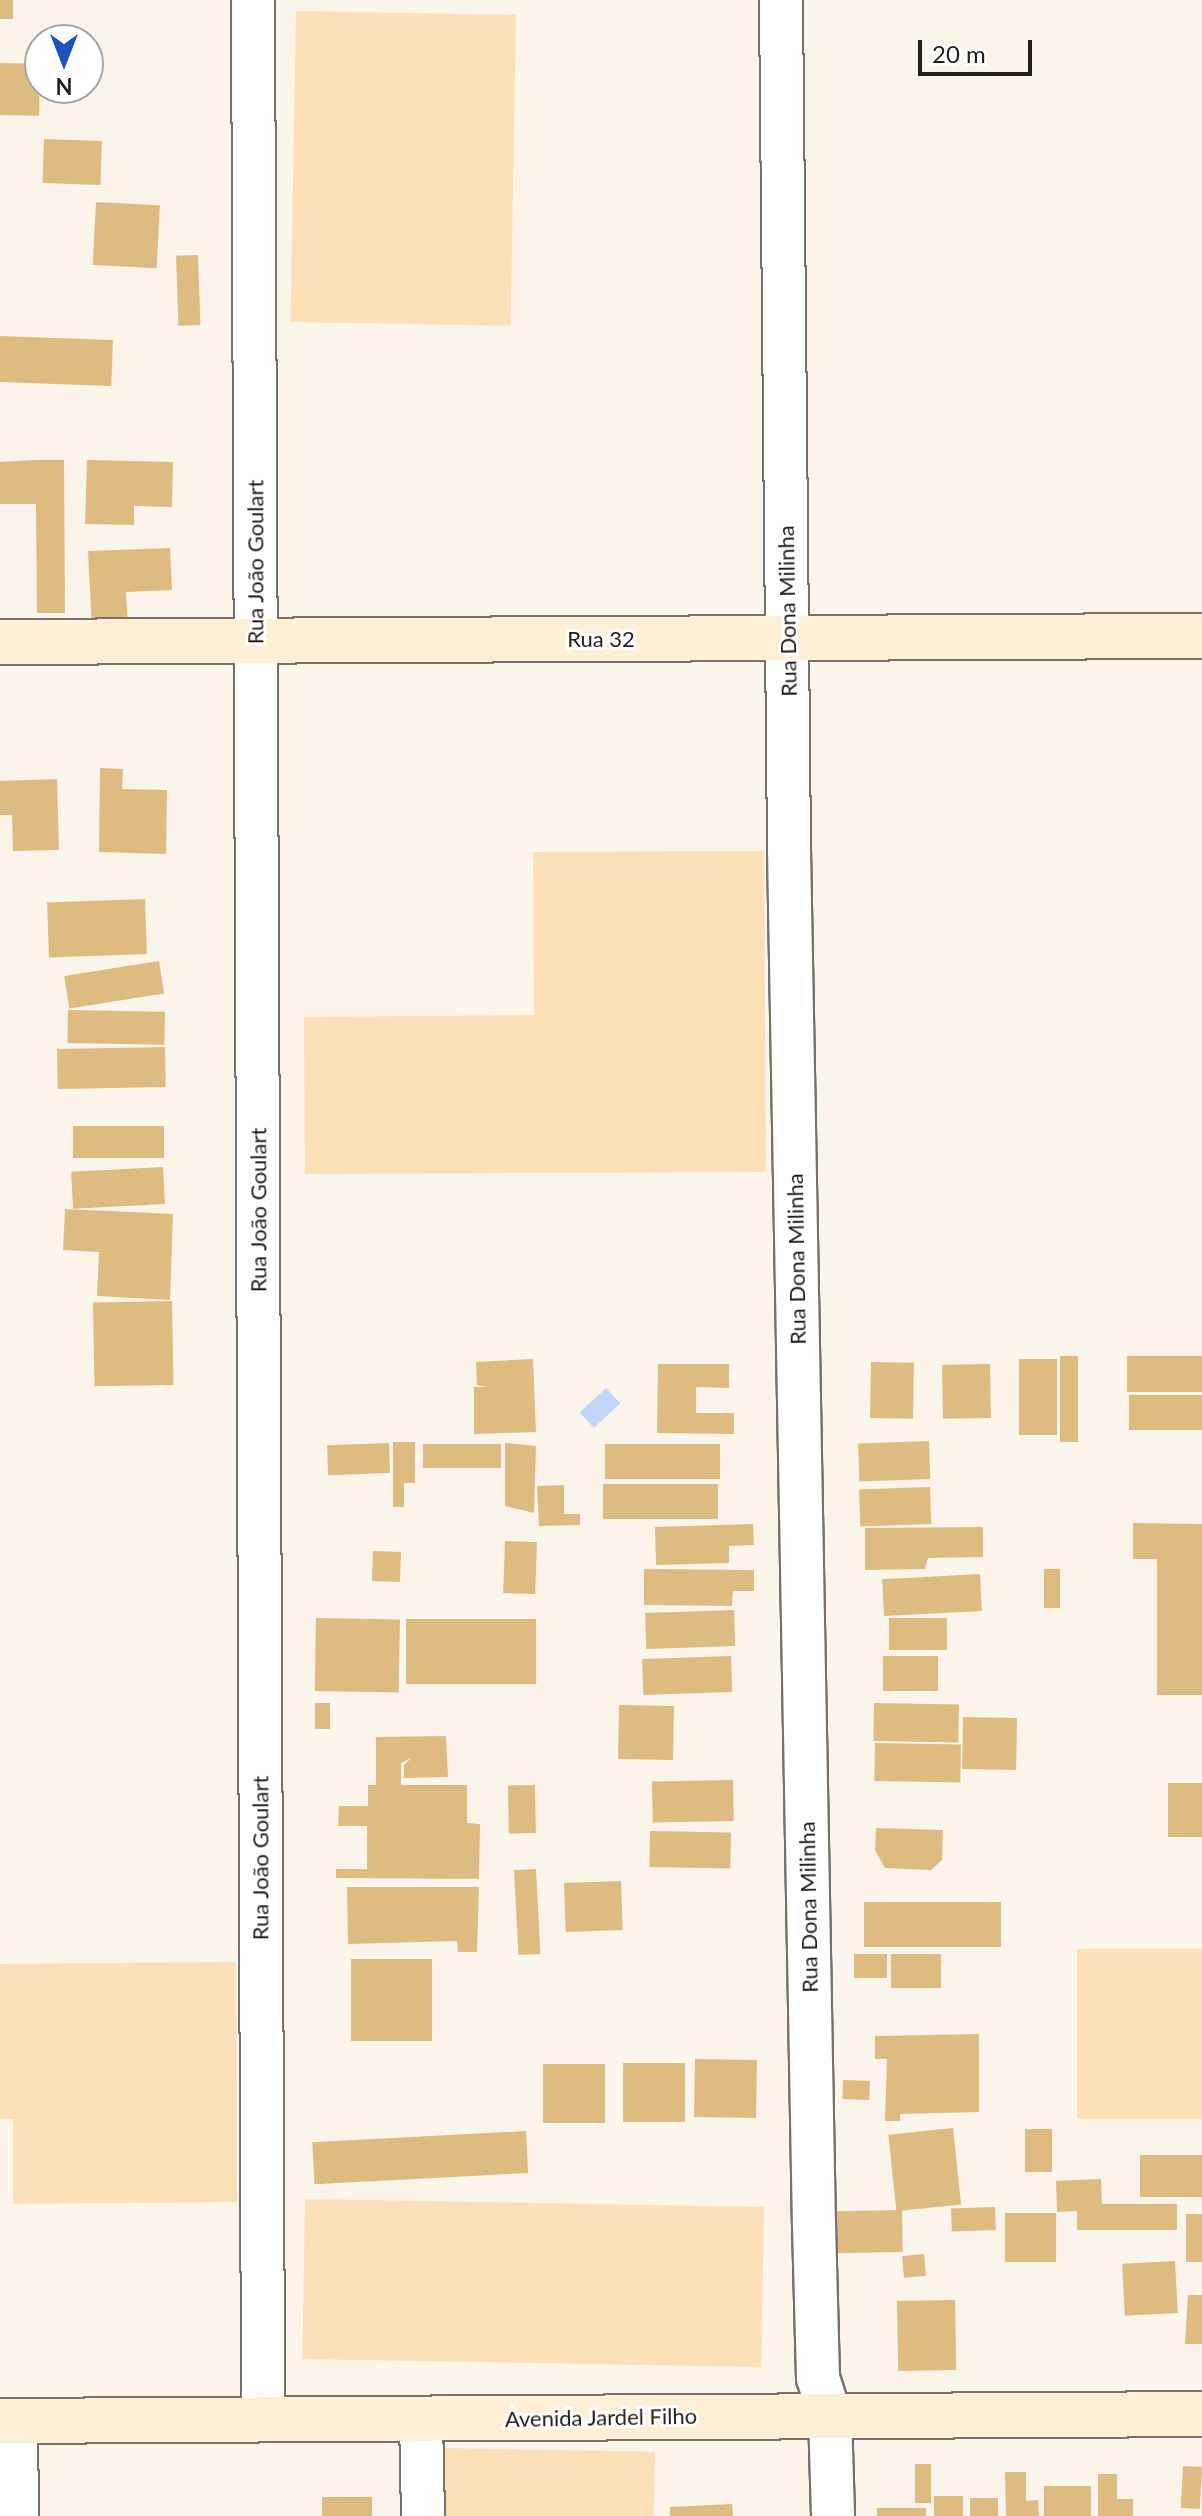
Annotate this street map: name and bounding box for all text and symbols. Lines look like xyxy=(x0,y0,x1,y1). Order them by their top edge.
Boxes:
north arrow xyxy=(24,24,104,104)
scale bar xyxy=(922,24,1036,74)
text: 20 m xyxy=(932,39,986,68)
text: N xyxy=(56,73,72,100)
street label: Rua João Goulart xyxy=(242,479,268,645)
street label: Rua Dona Milinha xyxy=(772,525,802,697)
street label: Rua 32 xyxy=(567,626,635,652)
street label: Rua João Goulart xyxy=(245,1127,271,1293)
street label: Rua Dona Milinha xyxy=(781,1173,811,1345)
street label: Rua João Goulart xyxy=(247,1775,273,1941)
street label: Rua Dona Milinha xyxy=(793,1821,823,1993)
street label: Avenida Jardel Filho xyxy=(504,2402,698,2432)

